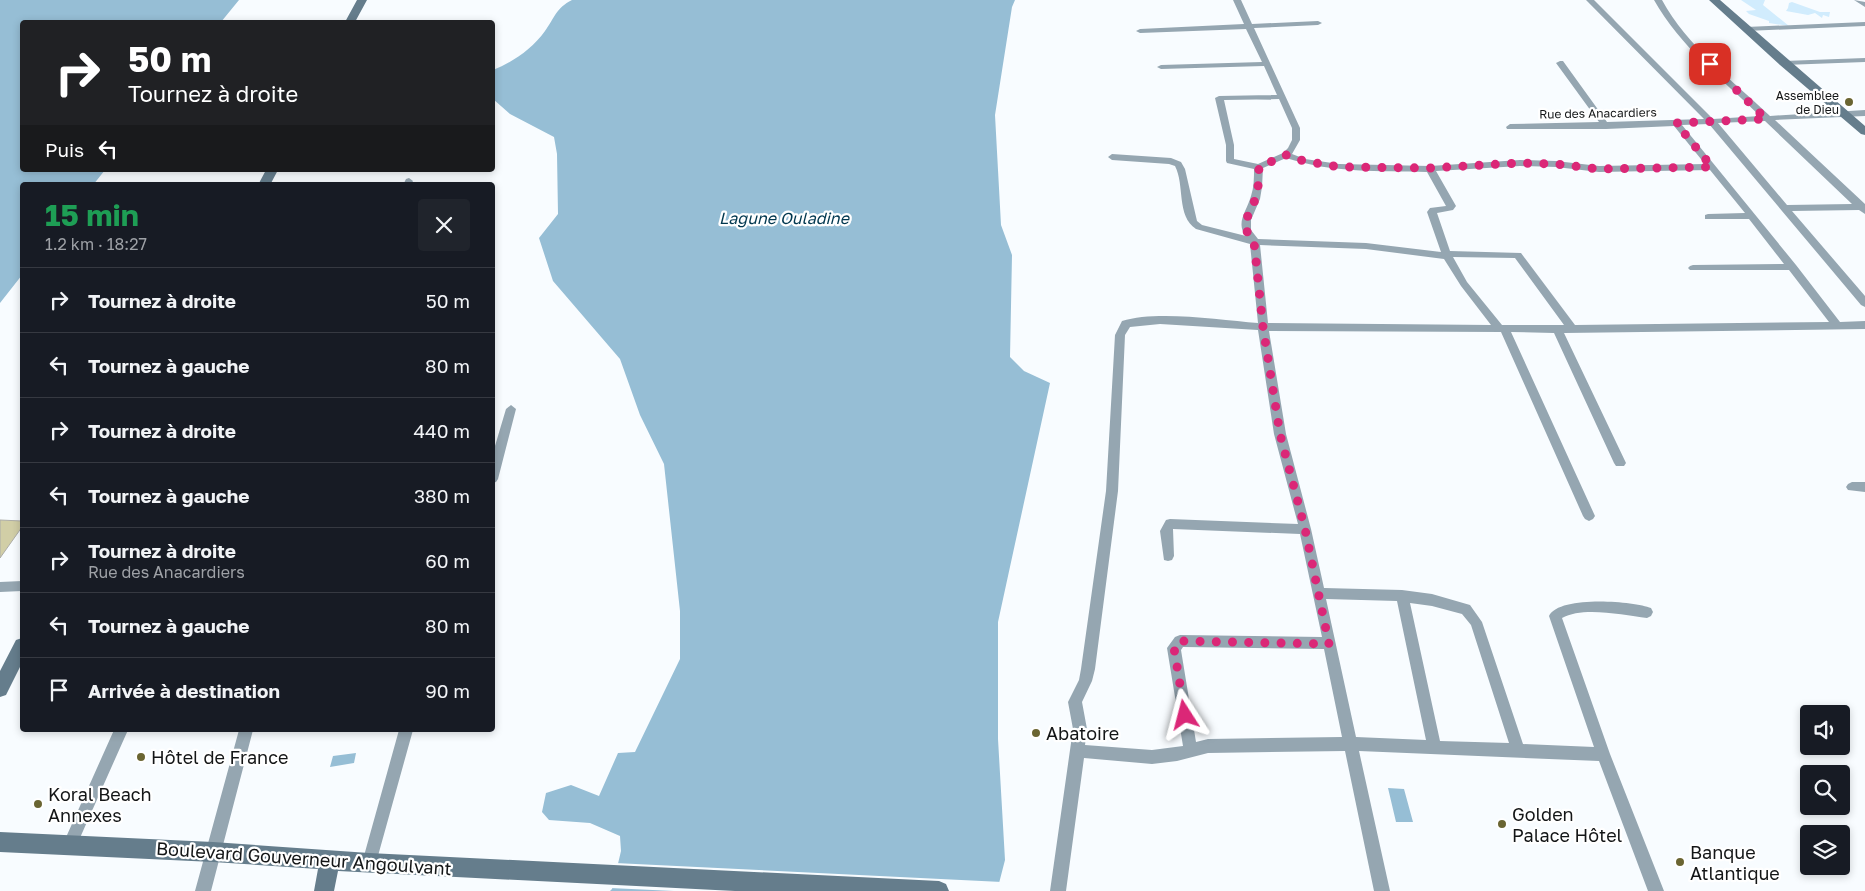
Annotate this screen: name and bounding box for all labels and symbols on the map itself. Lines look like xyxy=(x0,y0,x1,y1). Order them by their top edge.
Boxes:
pin xyxy=(1689,43,1731,85)
place label: Assemblee de Dieu xyxy=(1776,88,1839,117)
marker: Assemblee de Dieu xyxy=(1843,96,1855,108)
street label: Rue des Anacardiers xyxy=(1539,104,1657,122)
water label: Lagune Ouladine xyxy=(719,208,851,228)
position arrow xyxy=(1158,688,1210,740)
place label: Abatoire xyxy=(1046,722,1119,744)
marker: Abatoire xyxy=(1030,727,1042,739)
place label: Hôtel de France xyxy=(151,746,288,768)
marker: Hôtel de France xyxy=(135,751,147,763)
place label: Koral Beach Annexes xyxy=(48,783,152,826)
marker: Koral Beach Annexes xyxy=(32,798,44,810)
place label: Golden Palace Hôtel xyxy=(1512,803,1623,846)
marker: Golden Palace Hôtel xyxy=(1496,818,1508,830)
street label: Boulevard Gouverneur Angoulvant xyxy=(156,837,452,879)
place label: Banque Atlantique xyxy=(1690,841,1780,884)
marker: Banque Atlantique xyxy=(1674,856,1686,868)

